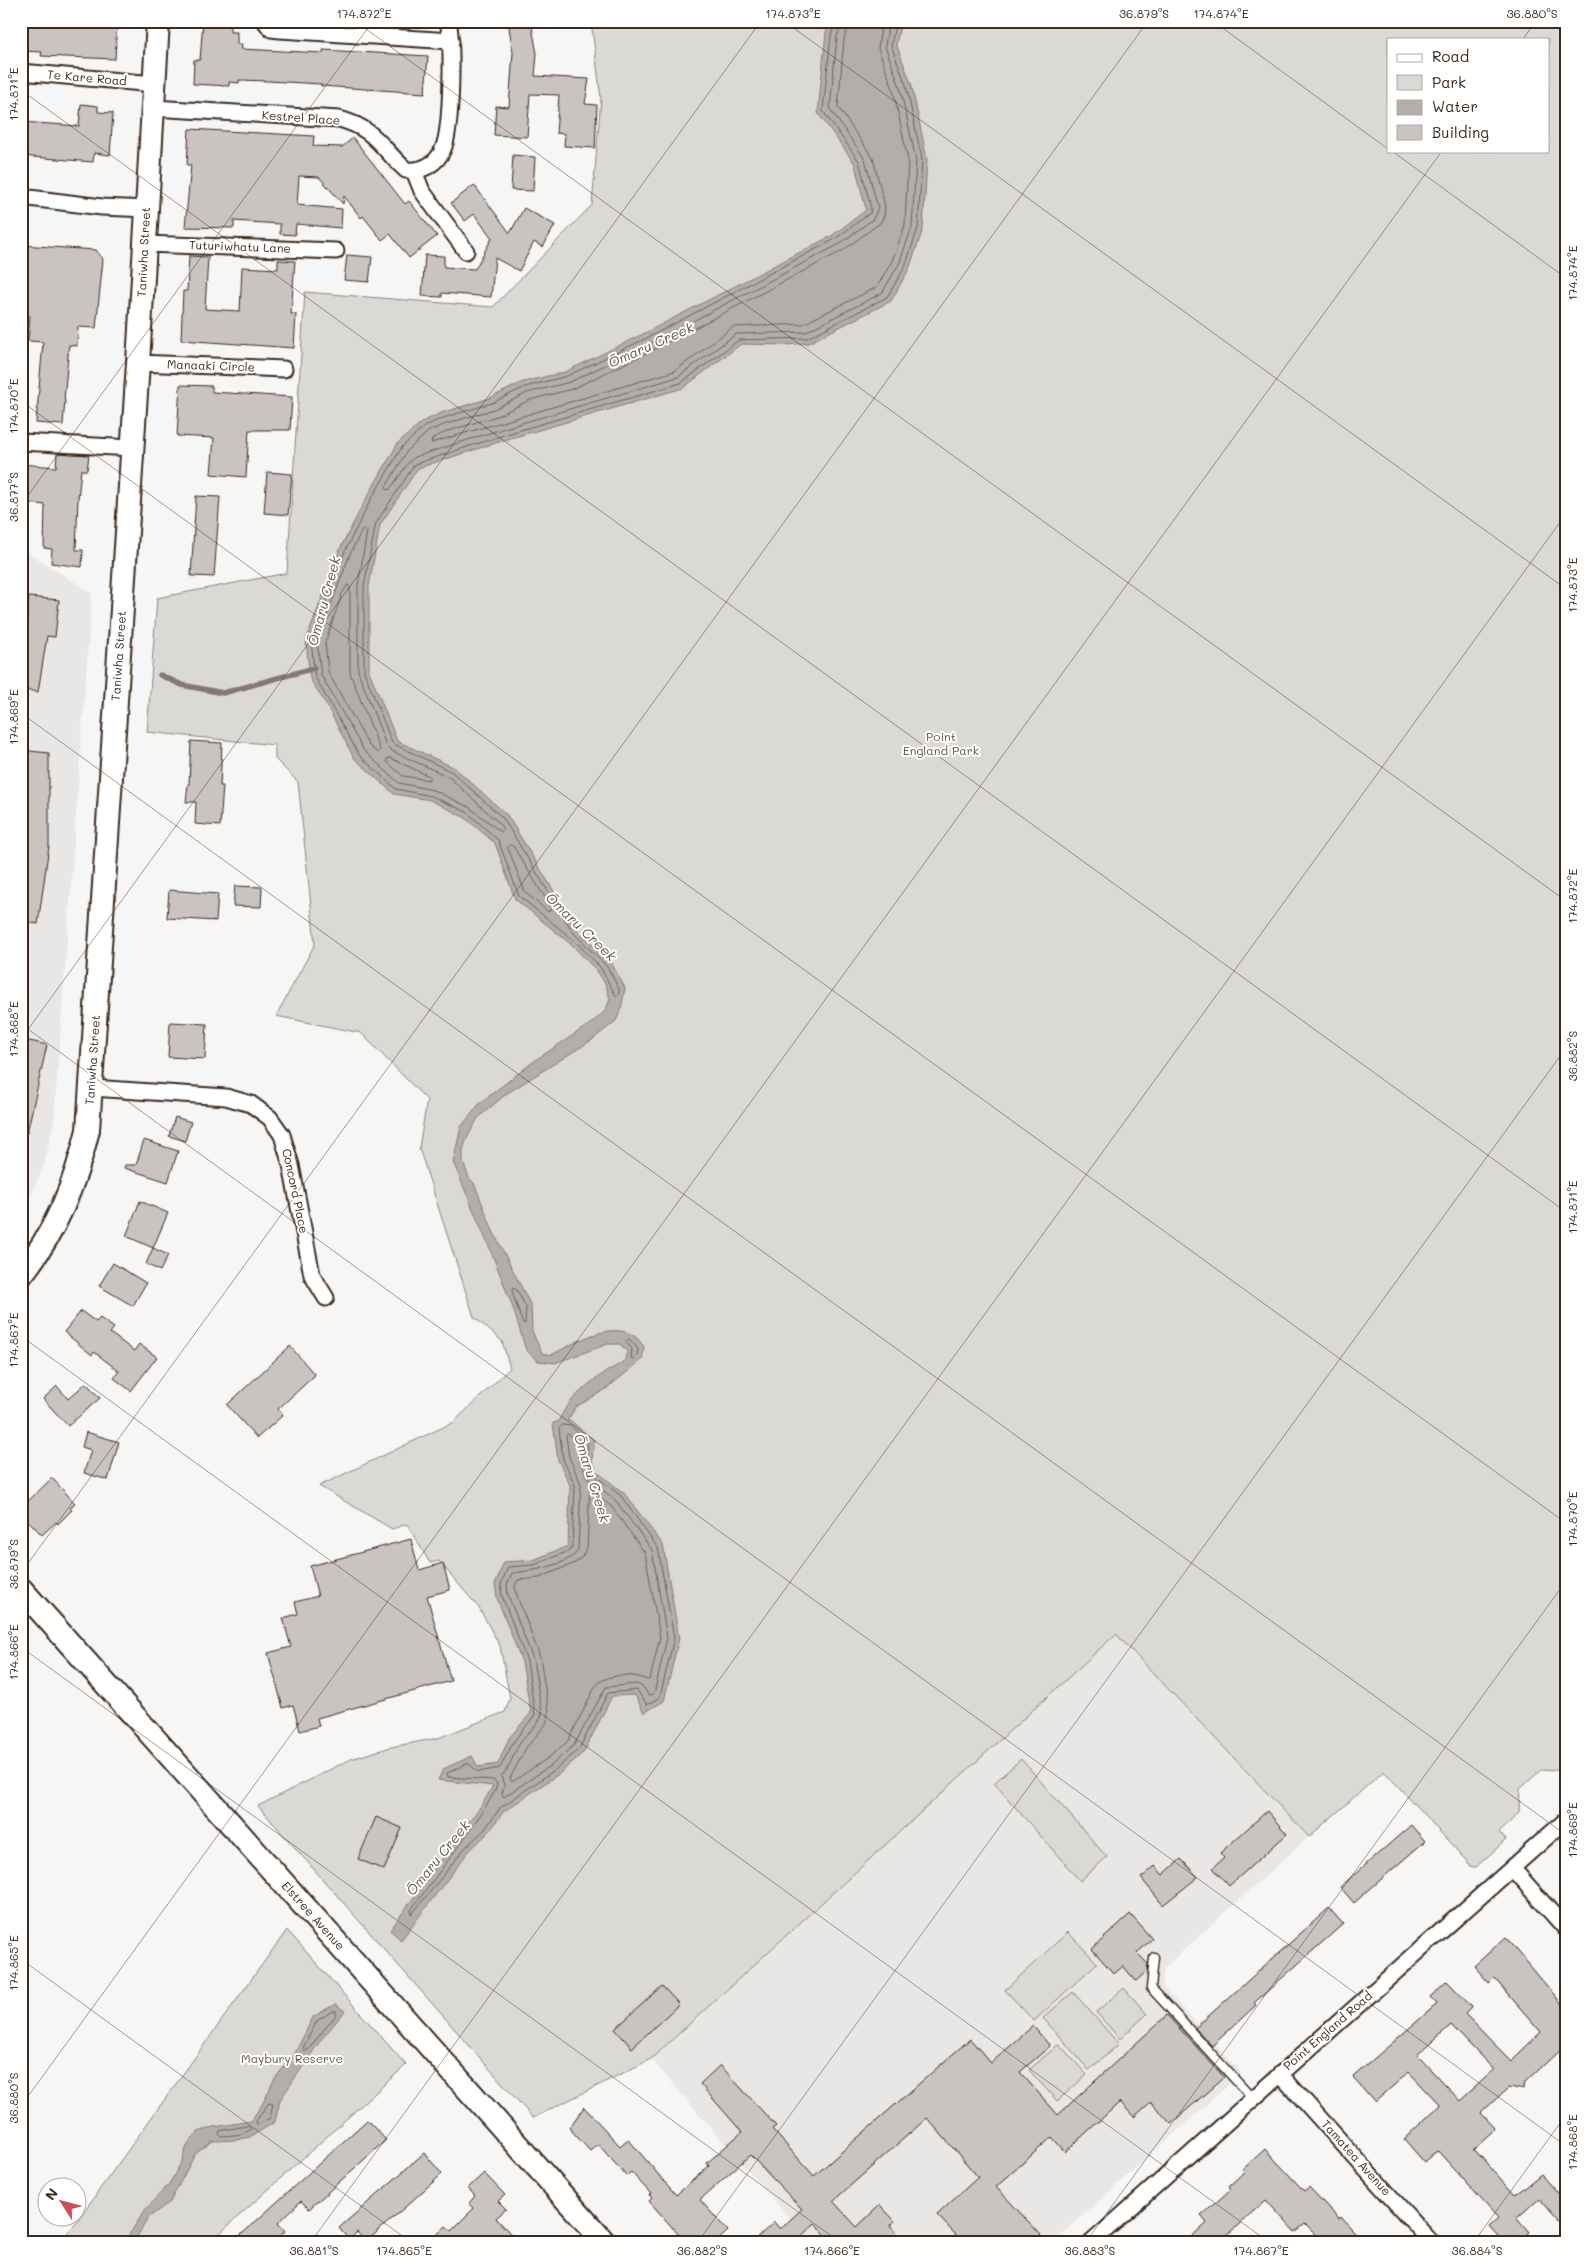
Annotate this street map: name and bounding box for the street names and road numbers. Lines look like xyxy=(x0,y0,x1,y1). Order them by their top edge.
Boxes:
street label: Te Kare Road xyxy=(47,66,128,88)
street label: Kestrel Place xyxy=(261,106,341,128)
street label: Taniwha Street xyxy=(133,207,153,297)
street label: Tuturiwhatu Lane xyxy=(189,236,291,256)
street label: Manaaki Circle xyxy=(167,355,255,375)
street label: Taniwha Street xyxy=(107,610,129,701)
street label: Taniwha Street xyxy=(81,1014,103,1105)
street label: Concord Place xyxy=(279,1147,313,1235)
street label: Elstree Avenue xyxy=(279,1878,349,1953)
street label: Point England Road xyxy=(1280,1987,1375,2073)
street label: Tamatea Avenue xyxy=(1318,2116,1395,2199)

